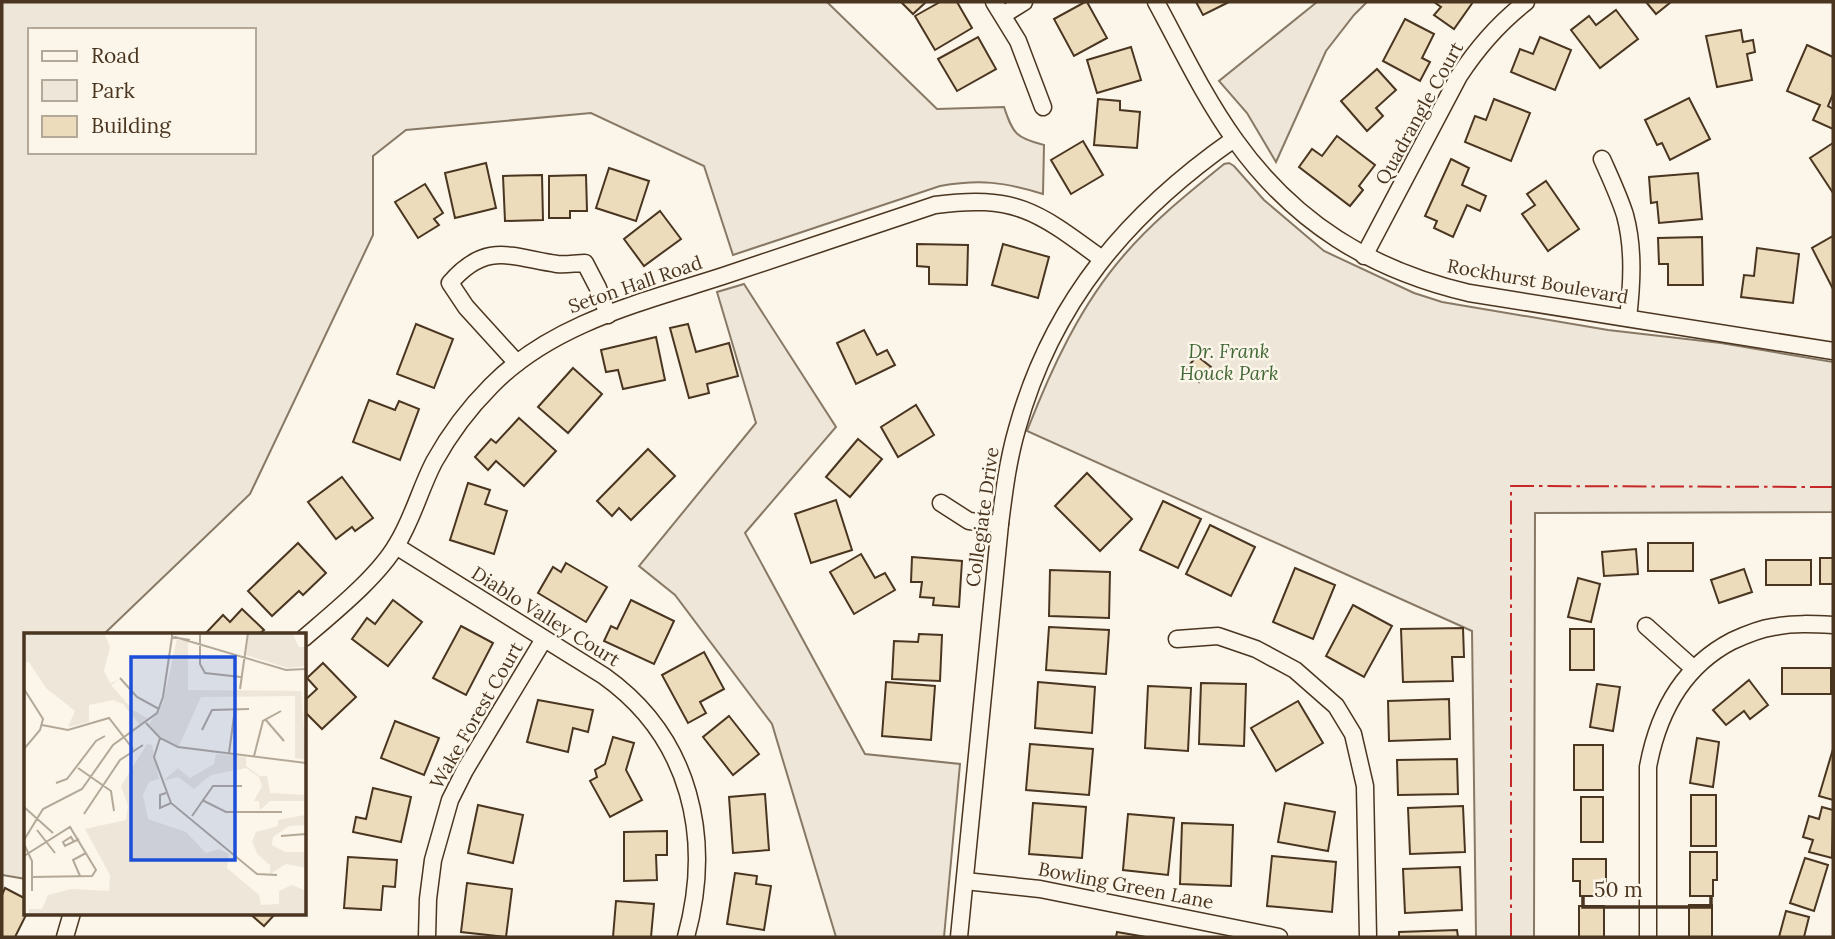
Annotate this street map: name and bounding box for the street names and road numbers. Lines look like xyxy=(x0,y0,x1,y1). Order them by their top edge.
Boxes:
street label: Quadrangle Court xyxy=(1370,37,1469,189)
street label: Seton Hall Road xyxy=(565,250,705,318)
street label: Rockhurst Boulevard xyxy=(1445,253,1631,309)
street label: Collegiate Drive xyxy=(960,445,1004,589)
street label: Diablo Valley Court xyxy=(467,561,625,672)
street label: Wake Forest Court xyxy=(424,637,528,793)
street label: Bowling Green Lane xyxy=(1036,856,1216,914)

